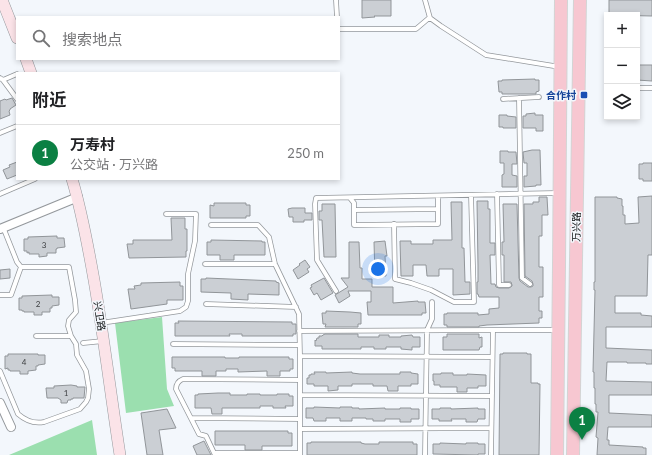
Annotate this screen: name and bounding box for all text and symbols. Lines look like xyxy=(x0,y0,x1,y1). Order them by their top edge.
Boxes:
map controls xyxy=(604,12,640,120)
button: + xyxy=(604,12,640,48)
search box xyxy=(16,16,340,60)
icon: search xyxy=(30,27,52,49)
text: 搜索地点 xyxy=(62,30,122,48)
button: − xyxy=(604,48,640,84)
button: layers xyxy=(604,84,640,120)
text: 附近 xyxy=(32,89,66,110)
place label: 合作村 xyxy=(546,89,576,101)
marker: 合作村 xyxy=(579,90,589,100)
text: 万寿村 xyxy=(70,135,115,153)
text: 1 xyxy=(41,145,49,161)
text: 250 m xyxy=(287,145,324,161)
text: 公交站 · 万兴路 xyxy=(70,156,158,172)
street label: 万兴路 xyxy=(570,212,582,242)
house number: 3 xyxy=(42,240,47,250)
your location xyxy=(368,259,388,279)
house number: 2 xyxy=(36,299,41,309)
street label: 兴卫路 xyxy=(92,300,108,332)
house number: 4 xyxy=(22,357,27,367)
house number: 1 xyxy=(64,388,69,398)
pin: 1 xyxy=(569,407,595,440)

